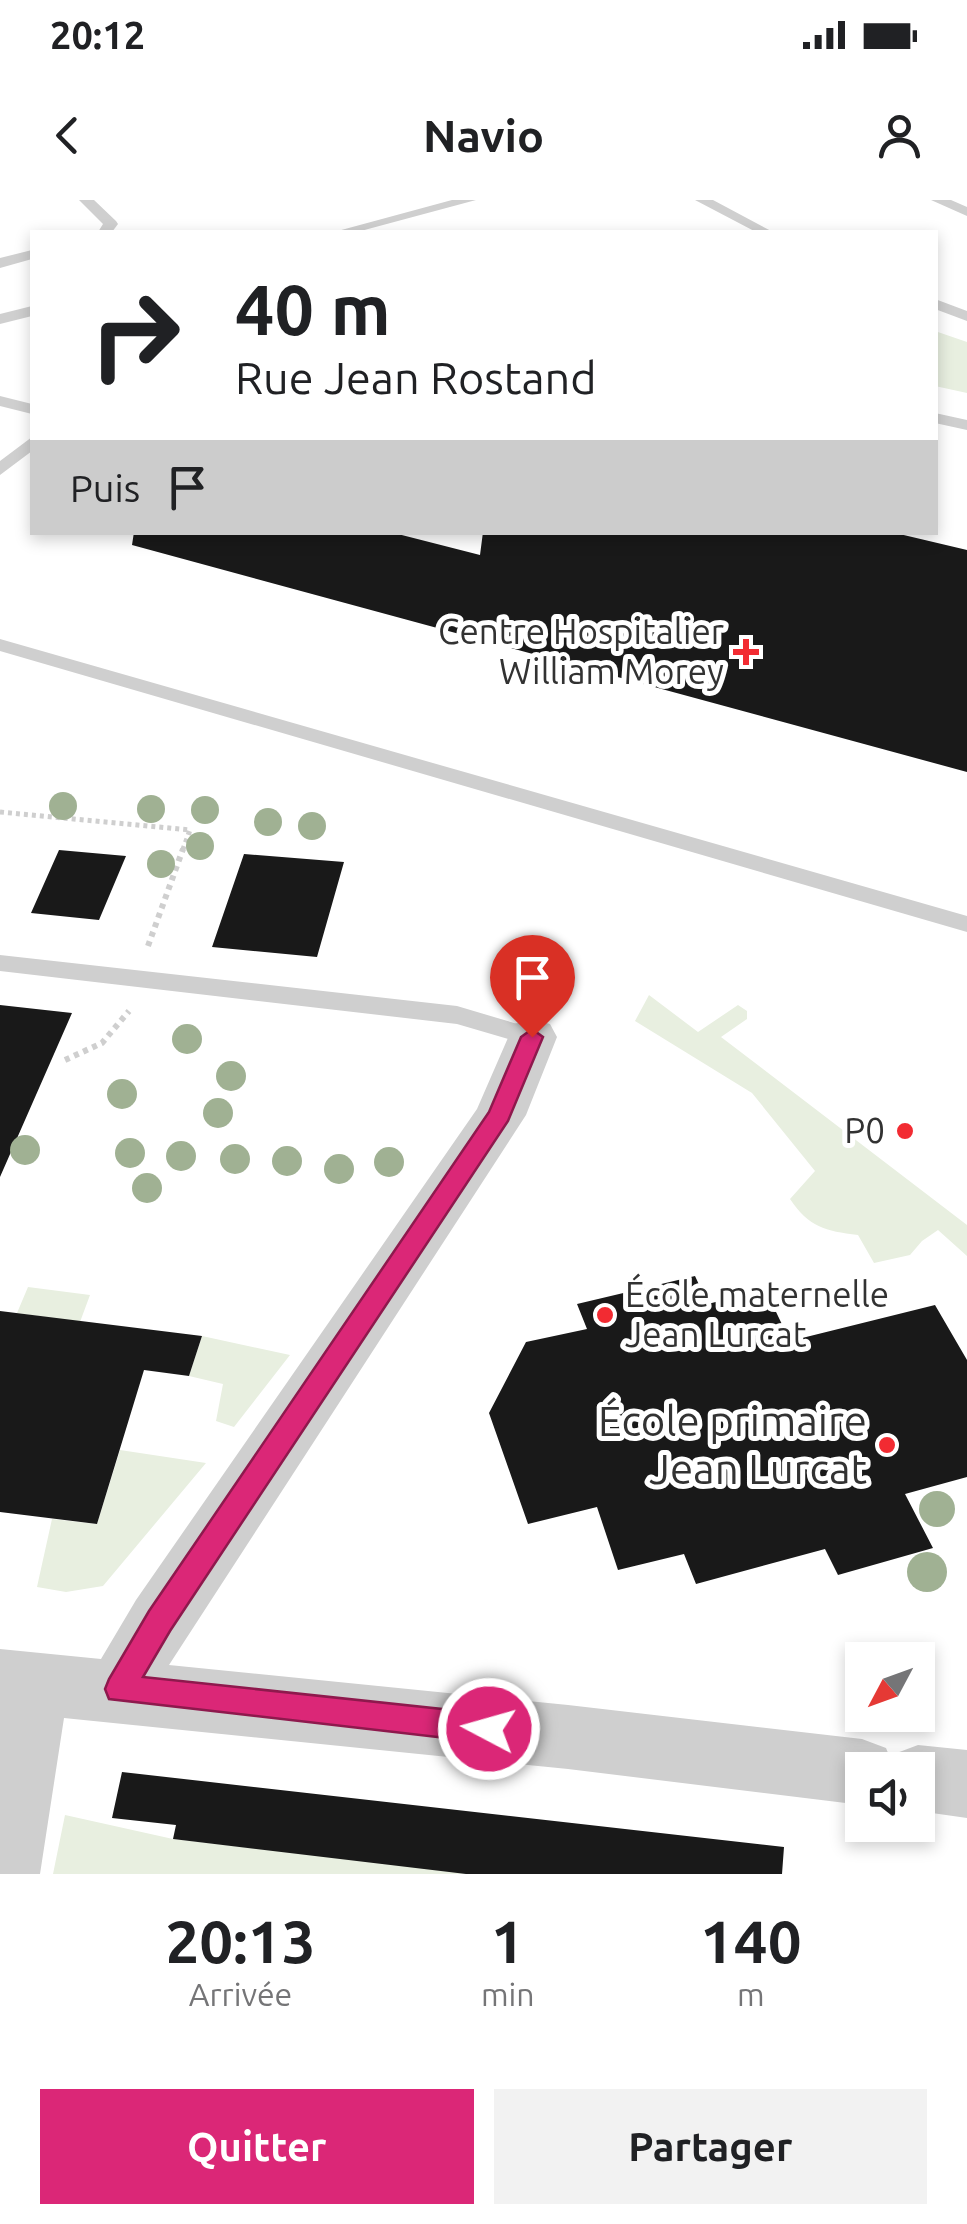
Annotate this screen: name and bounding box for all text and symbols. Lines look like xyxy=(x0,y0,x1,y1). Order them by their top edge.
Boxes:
text: 20:12 xyxy=(50,14,145,56)
icon: back xyxy=(40,108,95,163)
icon: person xyxy=(872,108,927,163)
text: Navio xyxy=(423,110,544,161)
icon: right xyxy=(70,270,200,400)
text: 40 m xyxy=(235,270,391,348)
text: Rue Jean Rostand xyxy=(235,352,597,403)
icon: arrive xyxy=(160,460,215,515)
text: Puis xyxy=(70,467,140,509)
place label: Centre Hospitalier William Morey xyxy=(438,611,724,691)
marker: Centre Hospitalier William Morey xyxy=(733,639,759,665)
pin xyxy=(490,935,575,1038)
icon: arrive xyxy=(505,950,560,1005)
place label: P0 xyxy=(844,1110,885,1150)
marker: P0 xyxy=(894,1120,916,1142)
place label: École maternelle Jean Lurcat xyxy=(625,1273,889,1354)
marker: École maternelle Jean Lurcat xyxy=(594,1304,616,1326)
place label: École primaire Jean Lurcat xyxy=(598,1397,867,1492)
marker: École primaire Jean Lurcat xyxy=(876,1434,898,1456)
north arrow xyxy=(845,1642,935,1732)
map controls xyxy=(845,1642,935,1842)
position arrow xyxy=(437,1677,541,1781)
button: sound xyxy=(845,1752,935,1842)
text: 20:13 xyxy=(165,1907,316,1974)
text: 1 xyxy=(491,1907,525,1974)
text: 140 xyxy=(700,1907,802,1974)
text: Arrivée xyxy=(189,1976,292,2012)
text: min xyxy=(481,1976,535,2012)
text: m xyxy=(737,1976,765,2012)
button: Quitter xyxy=(40,2089,474,2204)
button: Partager xyxy=(494,2089,927,2204)

